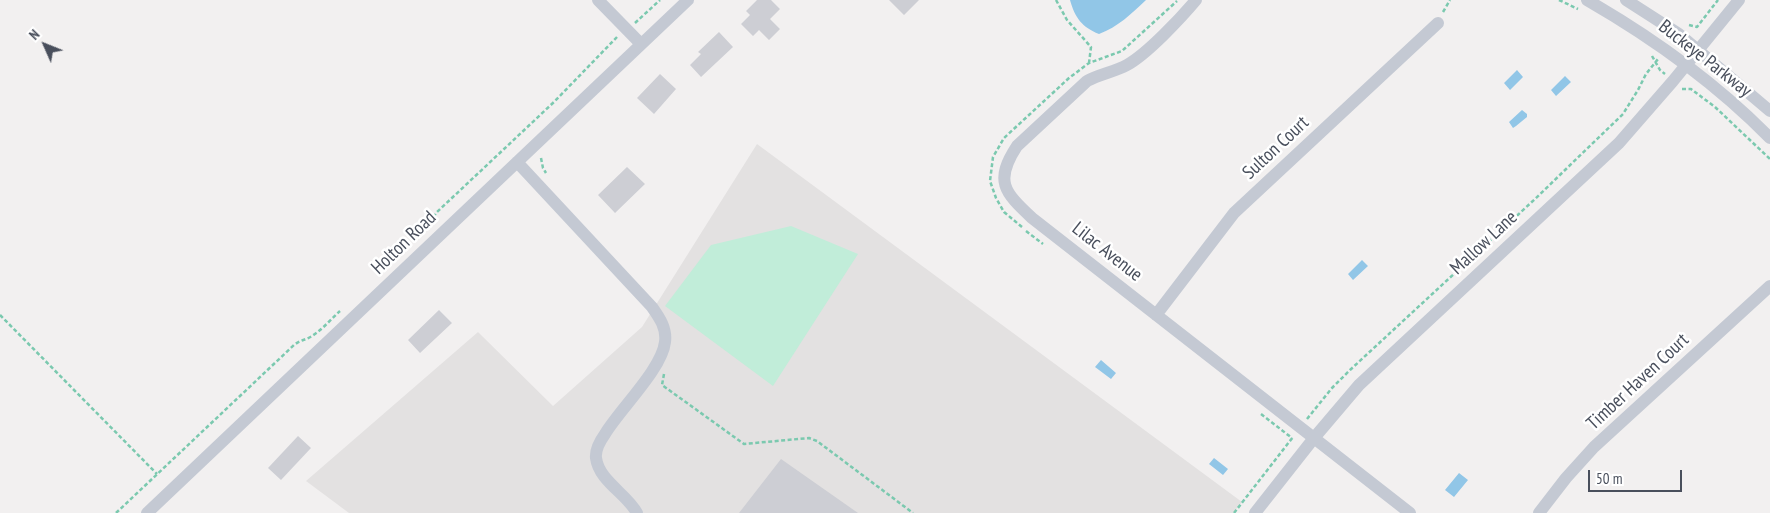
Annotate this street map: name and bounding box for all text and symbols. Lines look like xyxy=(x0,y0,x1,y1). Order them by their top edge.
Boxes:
street label: Buckeye Parkway xyxy=(1654,16,1756,102)
north arrow xyxy=(20,20,70,70)
text: N xyxy=(25,26,43,44)
street label: Sulton Court xyxy=(1238,112,1314,184)
street label: Mallow Lane xyxy=(1446,206,1522,280)
street label: Holton Road xyxy=(367,207,441,279)
street label: Lilac Avenue xyxy=(1067,218,1147,286)
street label: Timber Haven Court xyxy=(1582,329,1694,435)
scale bar xyxy=(1590,460,1684,492)
text: 50 m xyxy=(1596,469,1622,488)

